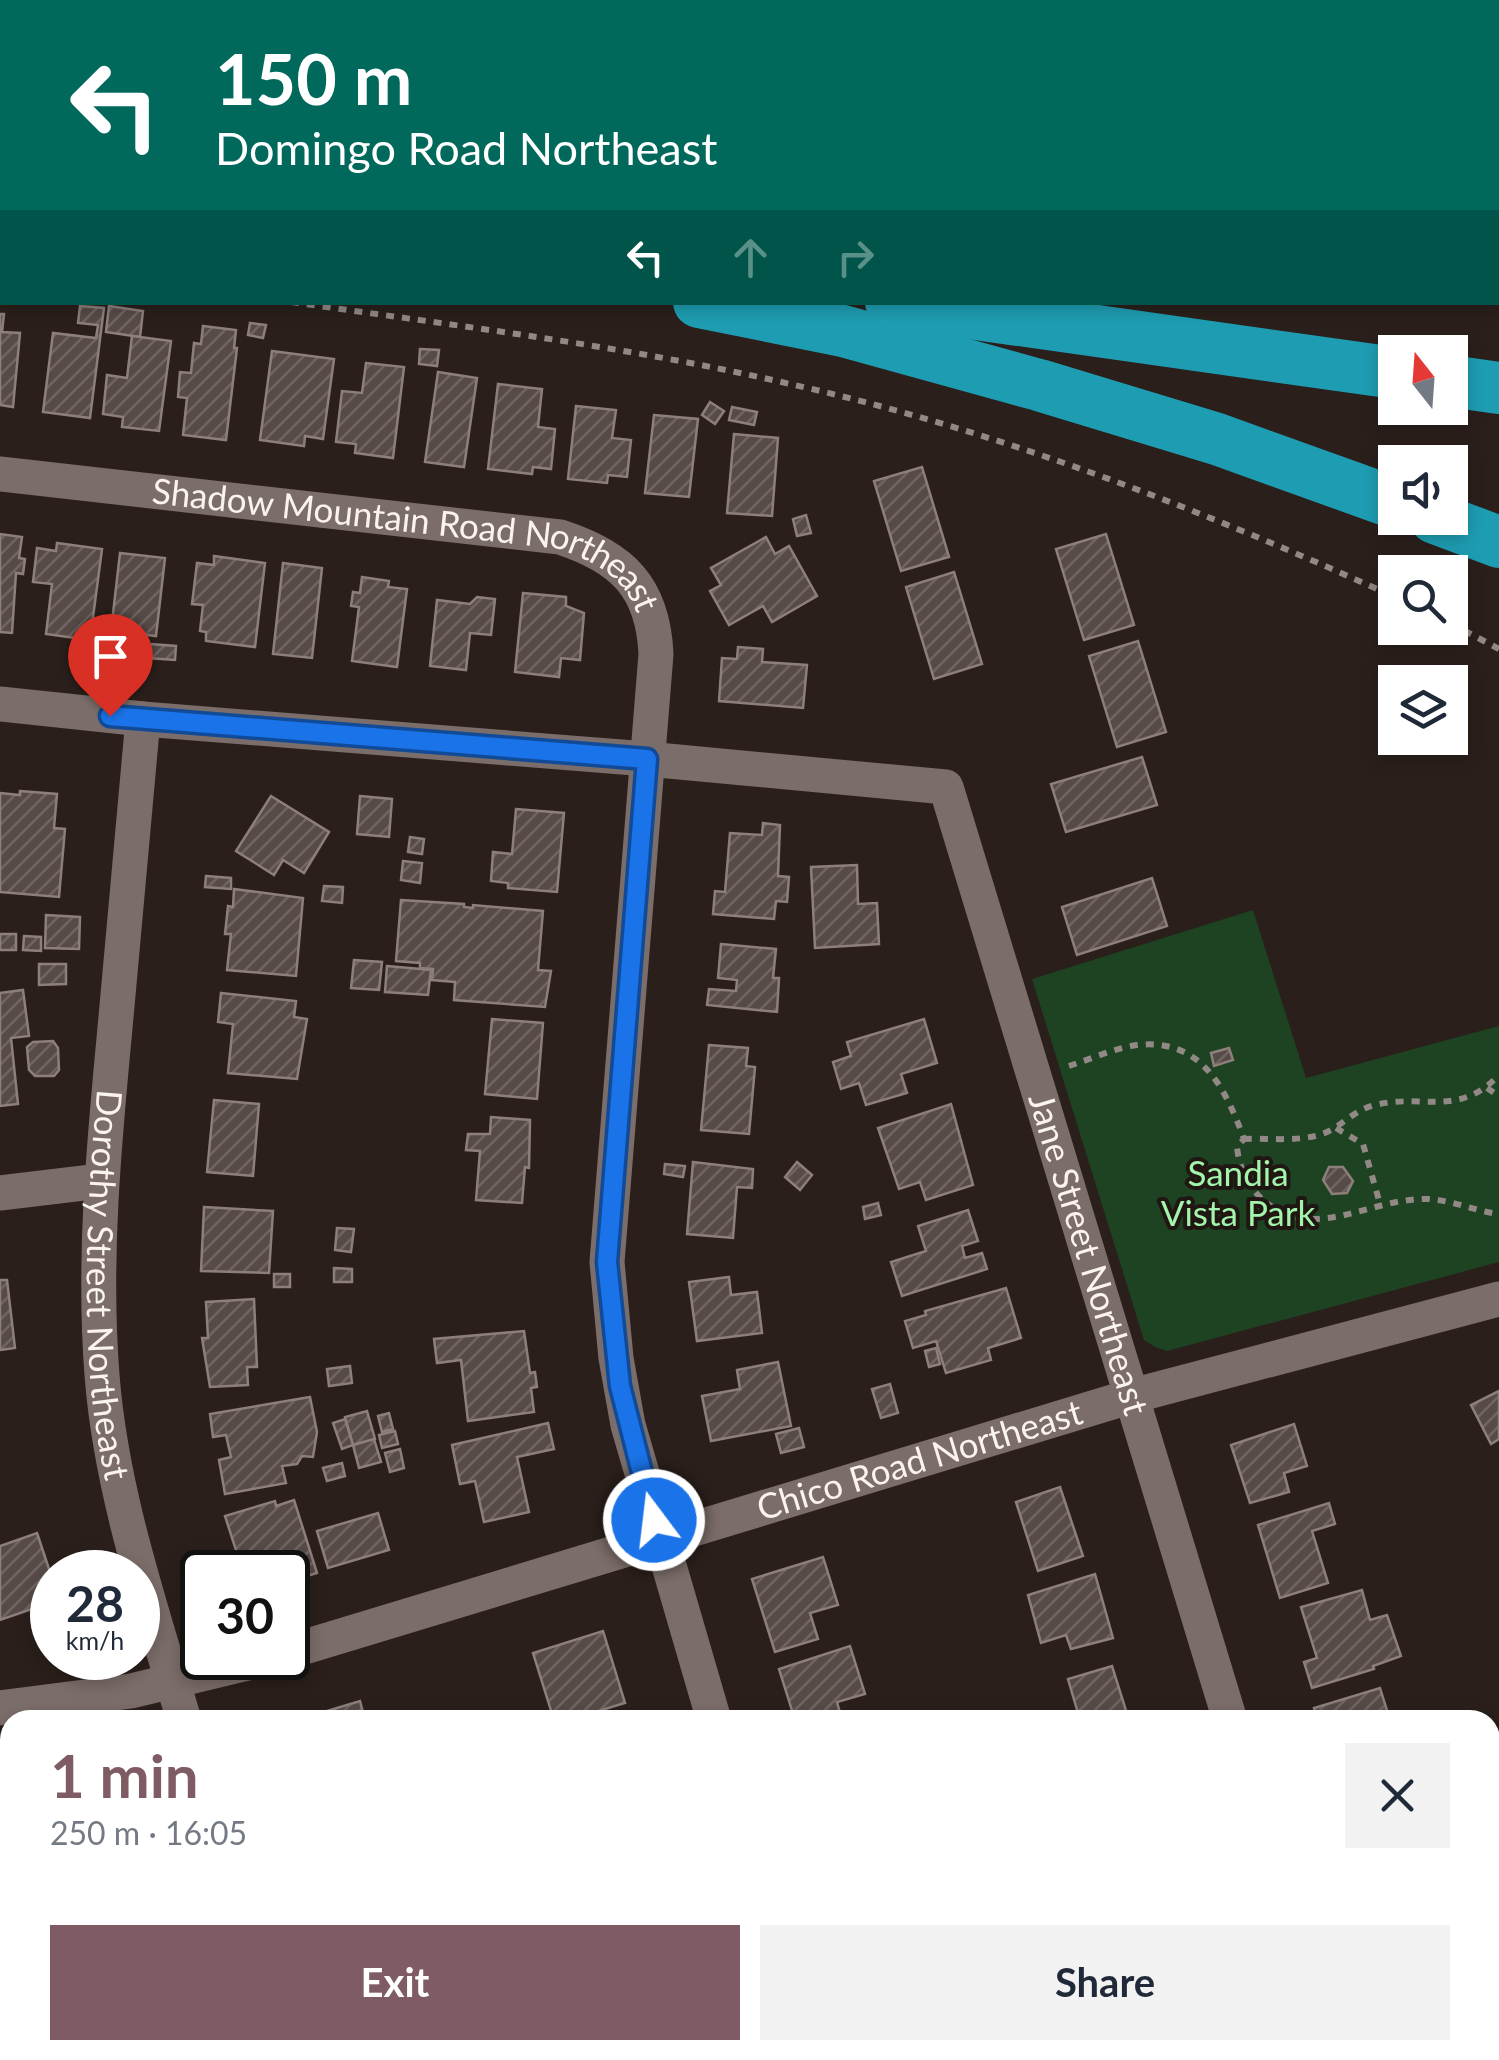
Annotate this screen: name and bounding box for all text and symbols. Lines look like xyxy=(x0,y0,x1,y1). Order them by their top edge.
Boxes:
text: 150 m xyxy=(215,36,412,120)
icon: left xyxy=(50,40,180,170)
text: Domingo Road Northeast xyxy=(215,121,717,175)
icon: left xyxy=(618,230,673,285)
icon: ahead xyxy=(723,230,778,285)
icon: right xyxy=(828,230,883,285)
north arrow xyxy=(1378,335,1468,425)
map controls xyxy=(1378,335,1468,755)
button: sound xyxy=(1378,445,1468,535)
street label: Shadow Mountain Road Northeast xyxy=(150,468,670,617)
button: search xyxy=(1378,555,1468,645)
pin xyxy=(68,614,153,717)
icon: arrive xyxy=(83,629,138,684)
button: layers xyxy=(1378,665,1468,755)
street label: Dorothy Street Northeast xyxy=(80,1088,140,1484)
street label: Jane Street Northeast xyxy=(1021,1088,1159,1420)
park label: Sandia Vista Park xyxy=(1161,1151,1315,1233)
street label: Chico Road Northeast xyxy=(751,1389,1087,1528)
position arrow xyxy=(602,1468,706,1572)
speed limit sign: 30 xyxy=(180,1550,310,1680)
text: 28 xyxy=(66,1573,124,1633)
text: km/h xyxy=(66,1625,124,1655)
text: 1 min xyxy=(50,1739,199,1811)
button: close xyxy=(1345,1743,1450,1848)
text: 250 m · 16:05 xyxy=(50,1813,247,1852)
button: Exit xyxy=(50,1925,740,2040)
button: Share xyxy=(760,1925,1450,2040)

